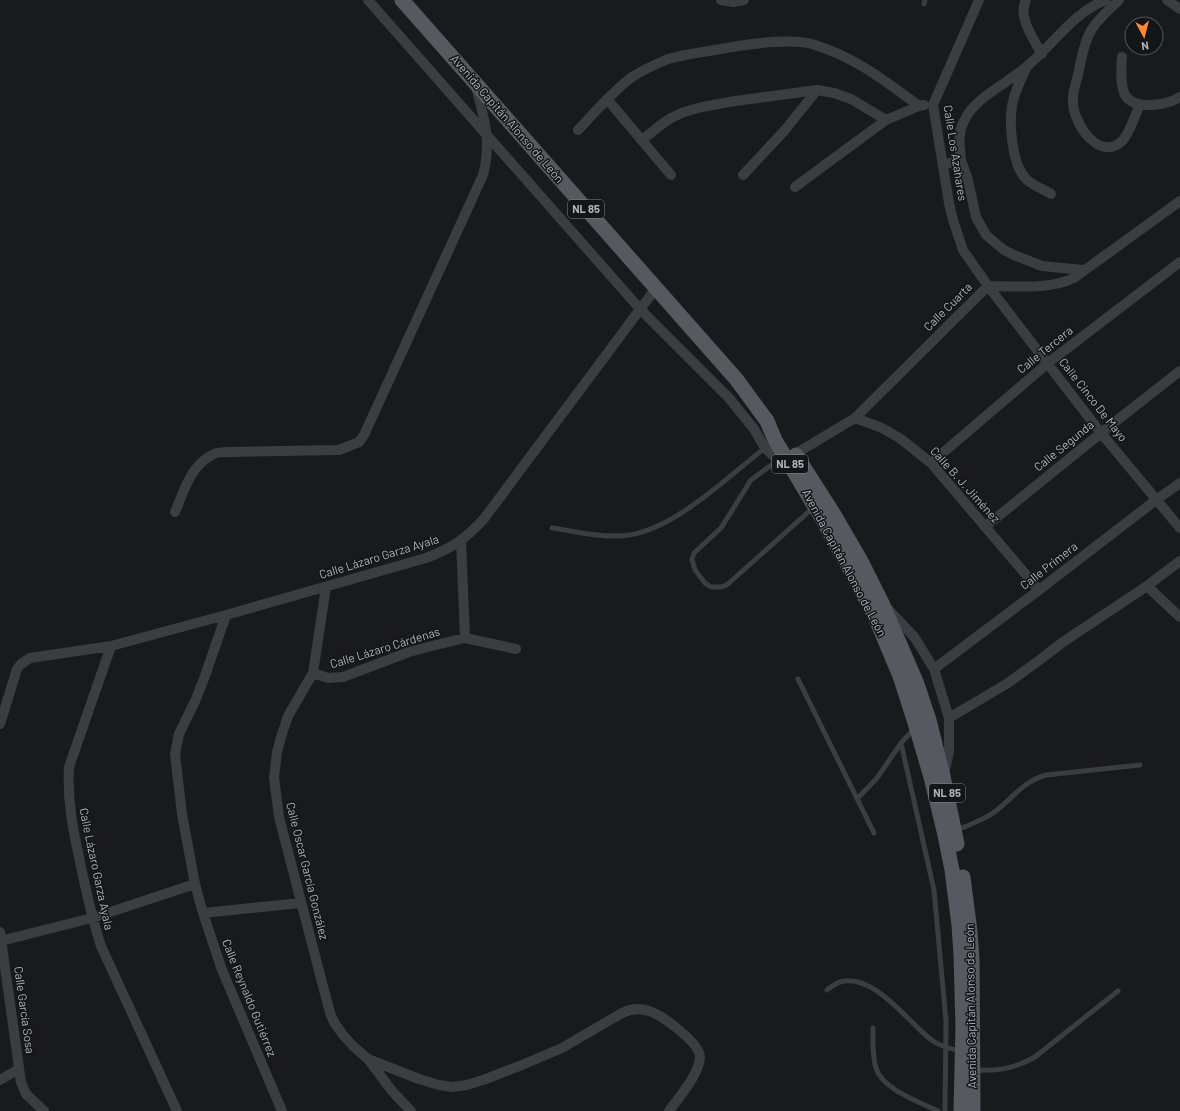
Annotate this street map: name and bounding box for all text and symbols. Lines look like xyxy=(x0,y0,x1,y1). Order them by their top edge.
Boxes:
north arrow xyxy=(1124,16,1164,56)
text: N xyxy=(1141,40,1150,53)
street label: Avenida Capitán Alonso de León xyxy=(448,51,567,185)
street label: Calle Los Azahares xyxy=(941,104,971,202)
road number: NL 85 xyxy=(568,200,604,218)
street label: Calle Cuarta xyxy=(920,279,974,333)
street label: Calle Tercera xyxy=(1014,323,1075,376)
street label: Calle Cinco De Mayo xyxy=(1057,355,1131,444)
street label: Calle Segunda xyxy=(1031,417,1096,474)
street label: Calle B. J. Jiménez xyxy=(928,443,1004,525)
road number: NL 85 xyxy=(772,455,808,473)
street label: Avenida Capitán Alonso de León xyxy=(800,486,890,639)
street label: Calle Lázaro Garza Ayala xyxy=(317,531,440,581)
street label: Calle Primera xyxy=(1017,538,1080,592)
street label: Calle Lázaro Cárdenas xyxy=(328,624,442,670)
road number: NL 85 xyxy=(929,784,965,802)
street label: Calle Oscar García González xyxy=(284,800,332,941)
street label: Calle Lázaro Garza Ayala xyxy=(77,807,117,931)
street label: Avenida Capitán Alonso de León xyxy=(962,923,978,1089)
street label: Calle Reynaldo Gutiérrez xyxy=(220,937,280,1058)
street label: Calle García Sosa xyxy=(12,965,38,1054)

